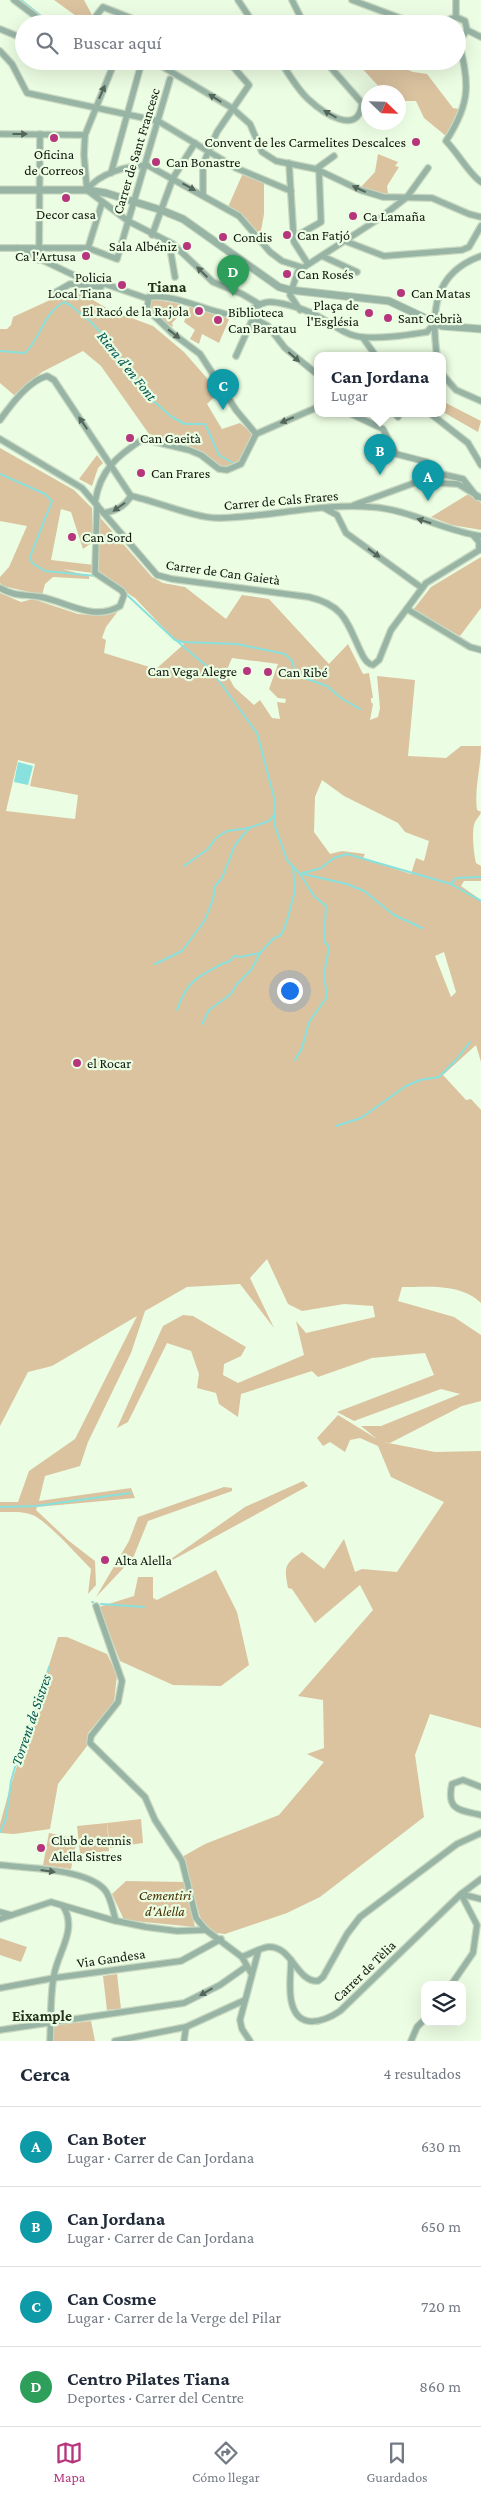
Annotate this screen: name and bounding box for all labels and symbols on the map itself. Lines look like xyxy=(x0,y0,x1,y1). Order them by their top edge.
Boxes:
one-way arrow xyxy=(98,85,106,99)
north arrow xyxy=(361,85,406,130)
street label: Carrer de Sant Francesc xyxy=(109,86,163,216)
one-way arrow xyxy=(208,93,222,102)
one-way arrow xyxy=(323,110,337,118)
one-way arrow xyxy=(12,130,28,138)
marker: Oficina de Correos xyxy=(48,132,60,144)
place label: Convent de les Carmelites Descalces xyxy=(204,134,406,150)
marker: Convent de les Carmelites Descalces xyxy=(410,136,422,148)
place label: Oficina de Correos xyxy=(24,146,84,178)
place label: Can Bonastre xyxy=(166,154,240,170)
marker: Can Bonastre xyxy=(150,156,162,168)
one-way arrow xyxy=(182,183,196,191)
one-way arrow xyxy=(352,184,366,192)
marker: Decor casa xyxy=(60,192,72,204)
place label: Decor casa xyxy=(36,206,97,222)
place label: Ca Lamaña xyxy=(363,208,426,224)
marker: Ca Lamaña xyxy=(347,210,359,222)
place label: Can Fatjó xyxy=(297,227,350,244)
place label: Condis xyxy=(233,229,272,245)
marker: Can Fatjó xyxy=(281,229,293,241)
marker: Condis xyxy=(217,231,229,243)
place label: Sala Albéniz xyxy=(109,238,177,254)
marker: Sala Albéniz xyxy=(181,240,193,252)
place label: Ca l'Artusa xyxy=(15,248,77,264)
marker: Ca l'Artusa xyxy=(80,250,92,262)
pin: D xyxy=(217,255,249,296)
one-way arrow xyxy=(197,266,209,278)
place label: Can Rosés xyxy=(297,266,354,282)
marker: Can Rosés xyxy=(281,268,293,280)
place label: Policia Local Tiana xyxy=(48,269,113,301)
district label: Tiana xyxy=(148,278,187,295)
marker: Policia Local Tiana xyxy=(116,279,128,291)
place label: Can Matas xyxy=(411,285,470,301)
marker: Can Matas xyxy=(395,287,407,299)
place label: Plaça de l'Església xyxy=(307,297,360,329)
place label: El Racó de la Rajola xyxy=(82,303,190,320)
place label: Biblioteca Can Baratau xyxy=(228,304,297,336)
marker: El Racó de la Rajola xyxy=(193,305,205,317)
marker: Plaça de l'Església xyxy=(363,307,375,319)
place label: Sant Cebrià xyxy=(398,310,463,326)
marker: Sant Cebrià xyxy=(382,312,394,324)
marker: Biblioteca Can Baratau xyxy=(212,314,224,326)
water label: Riera d'en Font xyxy=(94,328,160,404)
one-way arrow xyxy=(167,328,180,339)
one-way arrow xyxy=(287,351,300,362)
pin: C xyxy=(207,369,239,410)
one-way arrow xyxy=(78,417,88,430)
one-way arrow xyxy=(280,417,294,425)
place label: Can Gaeità xyxy=(140,430,202,446)
marker: Can Gaeità xyxy=(124,432,136,444)
pin: B xyxy=(364,434,396,475)
pin: A xyxy=(412,460,444,501)
place label: Can Frares xyxy=(151,465,210,481)
marker: Can Frares xyxy=(135,467,147,479)
street label: Carrer de Cals Frares xyxy=(223,487,339,513)
one-way arrow xyxy=(113,502,126,512)
one-way arrow xyxy=(416,517,431,525)
place label: Can Sord xyxy=(82,529,133,545)
marker: Can Sord xyxy=(66,531,78,543)
one-way arrow xyxy=(367,548,381,558)
street label: Carrer de Can Gaietà xyxy=(165,556,282,588)
place label: Can Vega Alegre xyxy=(147,663,237,679)
place label: Can Ribé xyxy=(278,664,328,680)
marker: Can Vega Alegre xyxy=(241,665,253,677)
marker: Can Ribé xyxy=(262,666,274,678)
your location xyxy=(277,978,303,1004)
place label: el Rocar xyxy=(87,1055,131,1071)
marker: el Rocar xyxy=(71,1057,83,1069)
place label: Alta Alella xyxy=(115,1552,172,1568)
marker: Alta Alella xyxy=(99,1554,111,1566)
water label: Torrent de Sistres xyxy=(8,1672,54,1768)
place label: Club de tennis Alella Sistres xyxy=(51,1832,131,1864)
marker: Club de tennis Alella Sistres xyxy=(35,1842,47,1854)
one-way arrow xyxy=(41,1868,57,1876)
park label: Cementiri d'Alella xyxy=(139,1887,192,1919)
street label: Carrer de Tèlia xyxy=(329,1937,399,2005)
street label: Via Gandesa xyxy=(76,1945,147,1971)
one-way arrow xyxy=(200,1988,213,1997)
district label: Eixample xyxy=(12,2008,72,2024)

